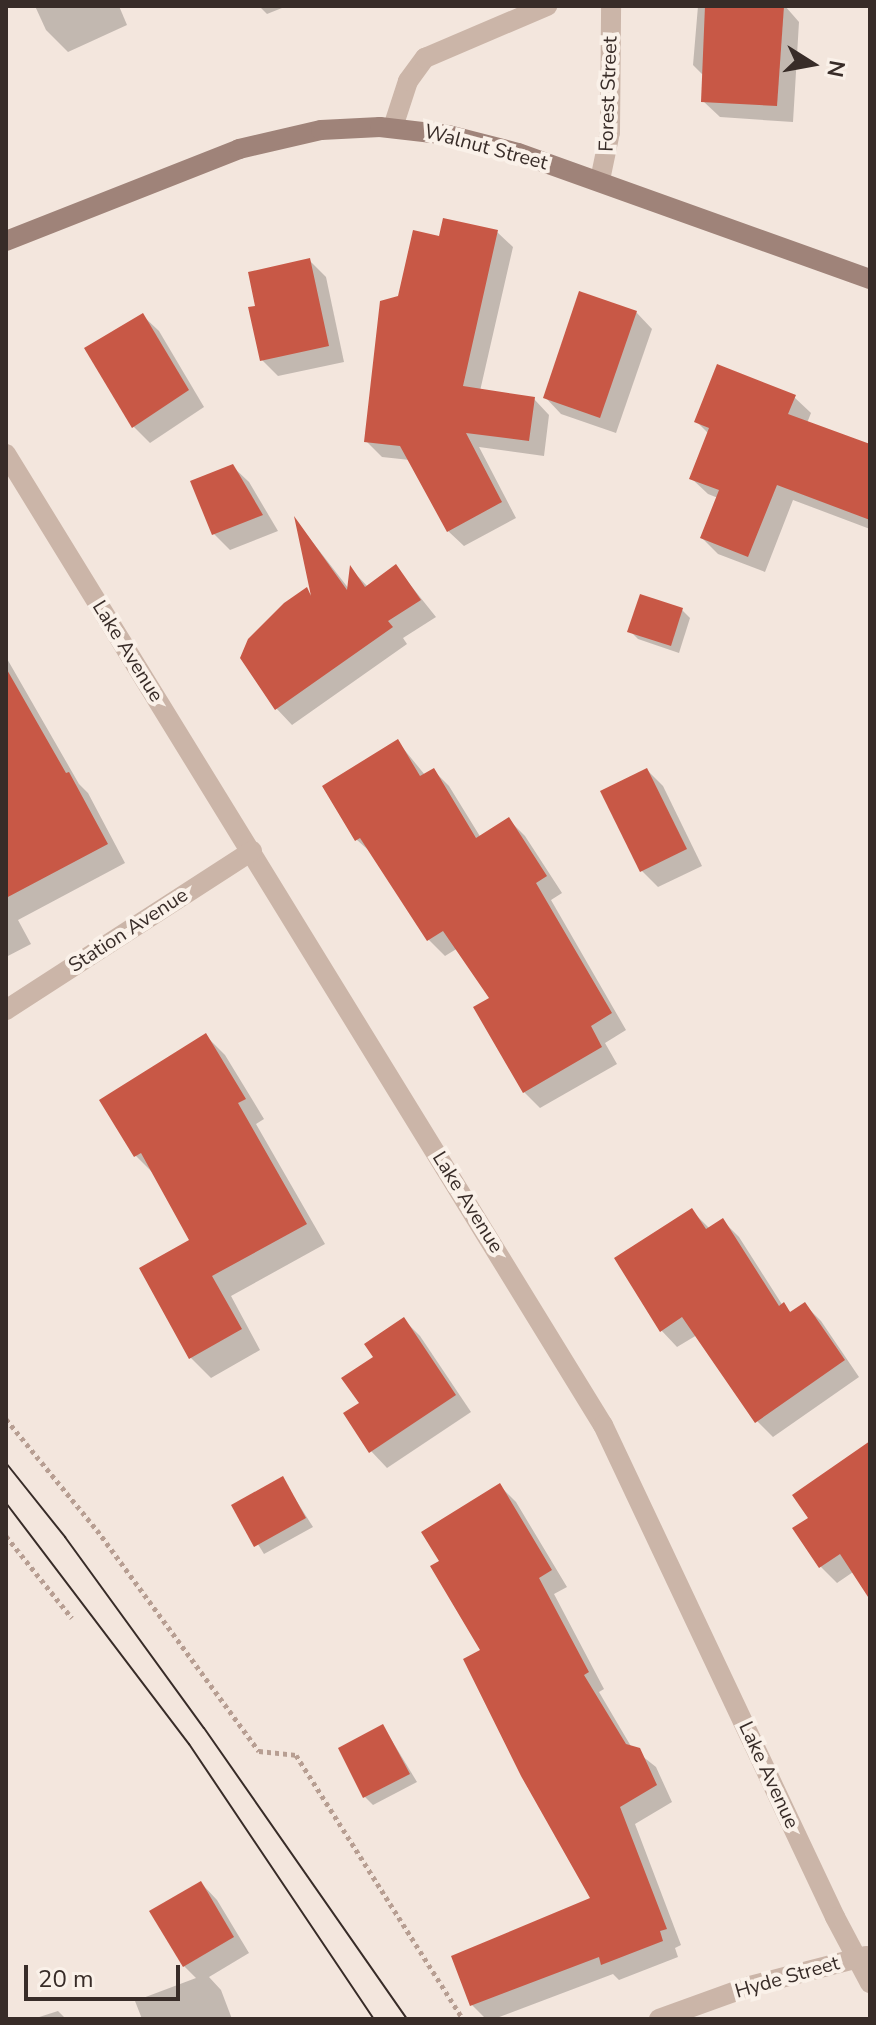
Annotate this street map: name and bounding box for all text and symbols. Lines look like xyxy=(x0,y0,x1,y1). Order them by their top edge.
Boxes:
north arrow xyxy=(772,24,852,104)
street label: Forest Street xyxy=(594,36,622,152)
text: N xyxy=(819,58,852,80)
street label: Walnut Street xyxy=(422,119,550,175)
street label: Lake Avenue xyxy=(87,596,169,706)
street label: Station Avenue xyxy=(64,883,192,977)
street label: Lake Avenue xyxy=(427,1147,509,1257)
street label: Lake Avenue xyxy=(734,1718,804,1832)
scale bar xyxy=(28,1949,184,1999)
street label: Hyde Street xyxy=(732,1951,842,2003)
text: 20 m xyxy=(38,1963,94,1995)

